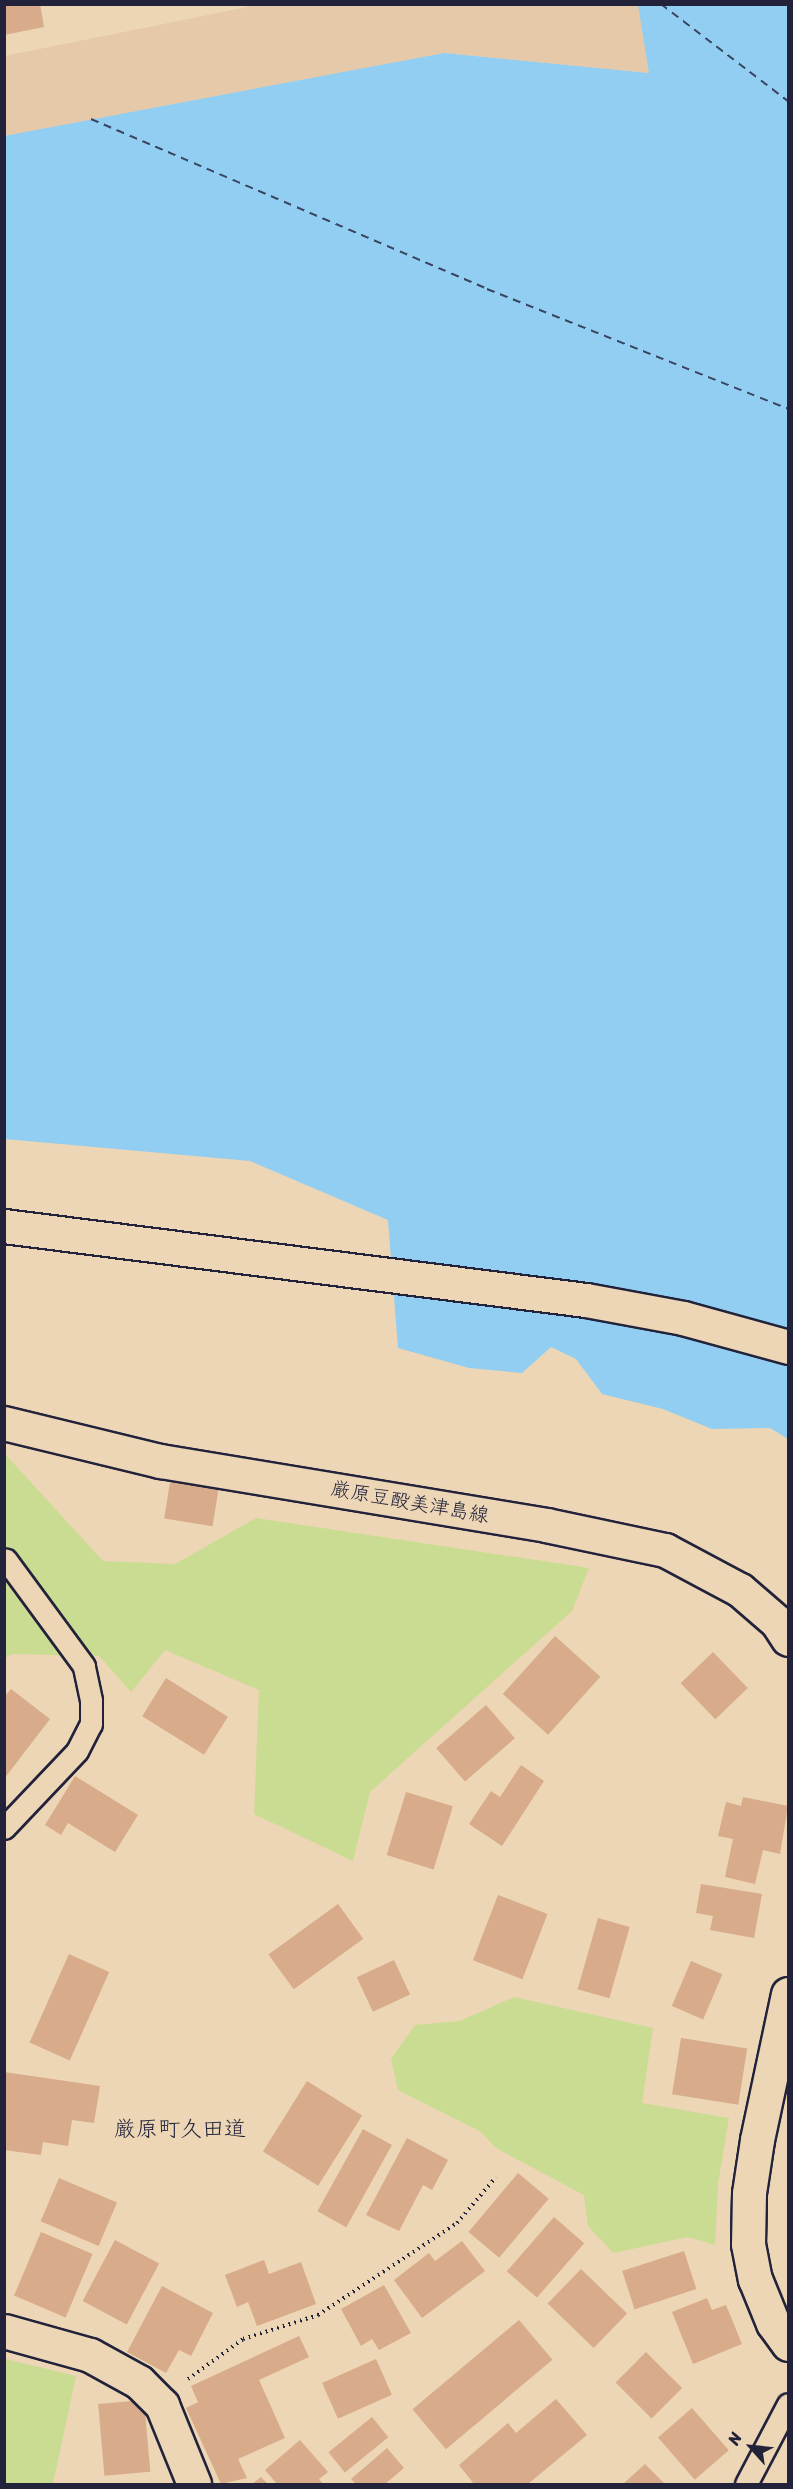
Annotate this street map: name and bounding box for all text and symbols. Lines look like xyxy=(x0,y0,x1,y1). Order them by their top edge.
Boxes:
street label: 厳原豆酘美津島線 xyxy=(329,1476,491,1528)
district label: 厳原町久田道 xyxy=(114,2116,246,2142)
north arrow xyxy=(721,2417,781,2477)
text: N xyxy=(719,2427,750,2450)

